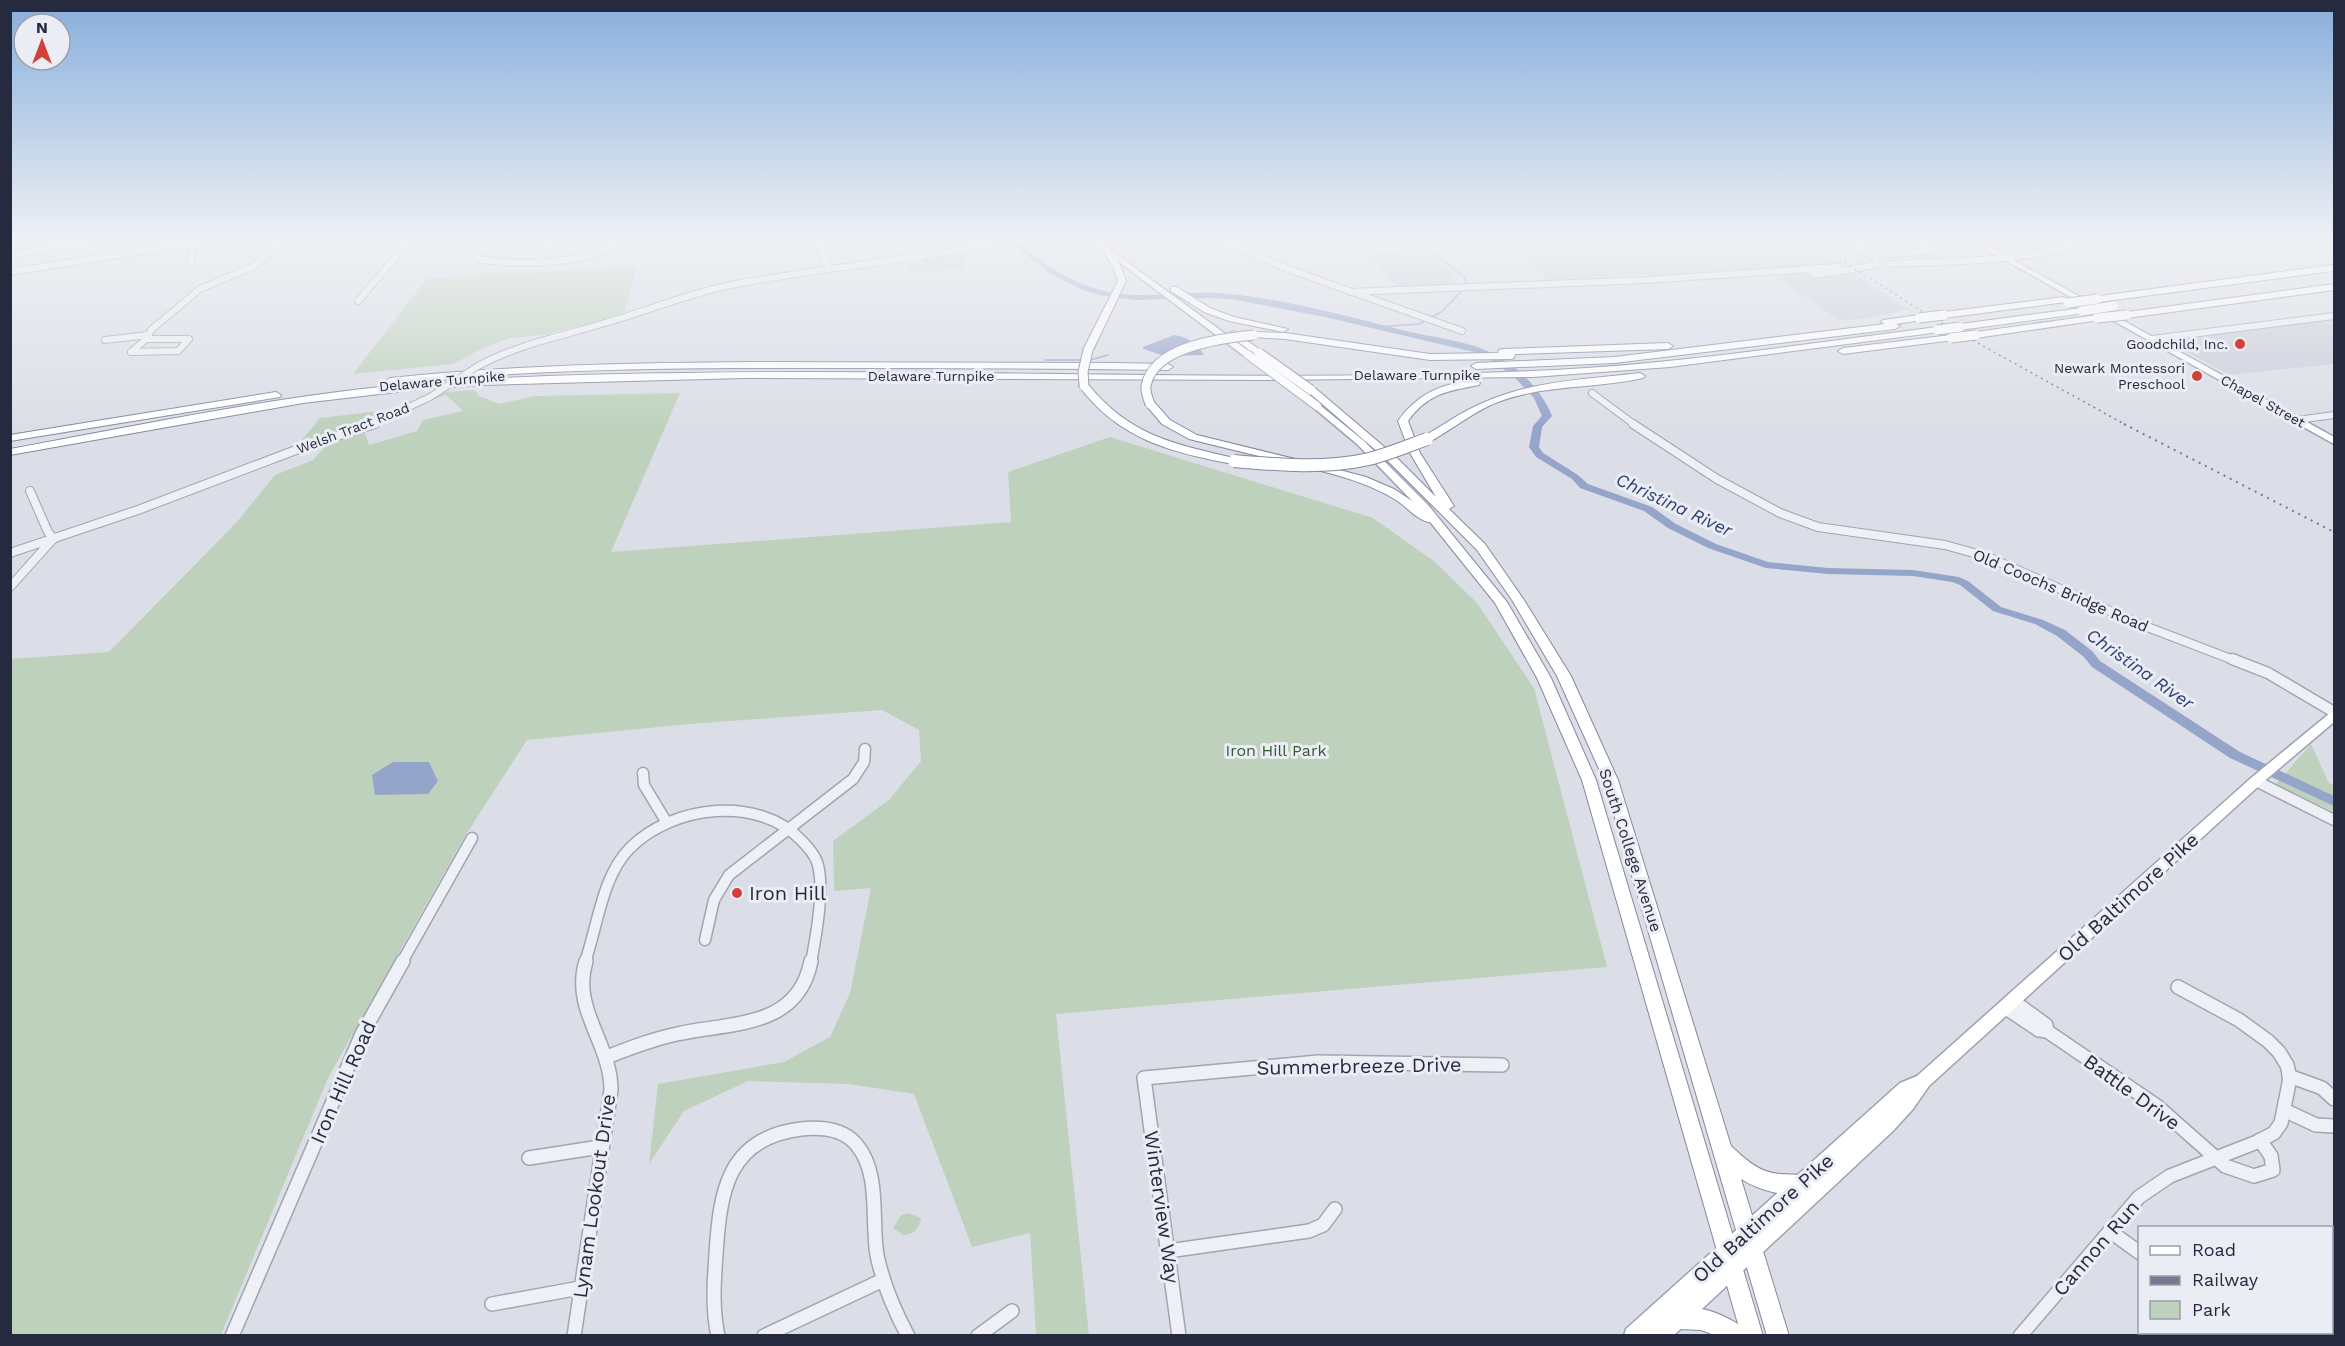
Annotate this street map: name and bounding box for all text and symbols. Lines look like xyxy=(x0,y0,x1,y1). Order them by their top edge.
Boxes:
north arrow xyxy=(12,12,72,72)
text: N xyxy=(36,18,48,37)
place label: Goodchild, Inc. xyxy=(2126,336,2228,352)
marker: Goodchild, Inc. xyxy=(2233,337,2247,351)
place label: Newark Montessori Preschool xyxy=(2054,360,2186,392)
street label: Delaware Turnpike xyxy=(1354,367,1480,383)
street label: Delaware Turnpike xyxy=(378,368,506,394)
street label: Delaware Turnpike xyxy=(868,368,994,384)
marker: Newark Montessori Preschool xyxy=(2190,369,2204,383)
street label: Chapel Street xyxy=(2218,371,2308,431)
street label: Welsh Tract Road xyxy=(294,399,412,457)
water label: Christina River xyxy=(1613,468,1737,541)
street label: Old Coochs Bridge Road xyxy=(1970,545,2151,636)
water label: Christina River xyxy=(2083,624,2199,714)
park label: Iron Hill Park xyxy=(1226,741,1327,760)
street label: South College Avenue xyxy=(1595,766,1666,934)
street label: Old Baltimore Pike xyxy=(2053,827,2203,967)
place label: Iron Hill xyxy=(749,881,826,905)
marker: Iron Hill xyxy=(730,886,744,900)
street label: Iron Hill Road xyxy=(305,1017,381,1147)
street label: Battle Drive xyxy=(2079,1049,2185,1135)
street label: Summerbreeze Drive xyxy=(1256,1052,1462,1080)
street label: Lynam Lookout Drive xyxy=(568,1092,620,1300)
street label: Winterview Way xyxy=(1139,1129,1185,1286)
street label: Old Baltimore Pike xyxy=(1688,1148,1838,1288)
street label: Cannon Run xyxy=(2048,1195,2144,1301)
legend xyxy=(2138,1226,2333,1334)
text: Road xyxy=(2192,1239,2236,1260)
text: Railway xyxy=(2192,1269,2259,1290)
text: Park xyxy=(2192,1299,2231,1320)

